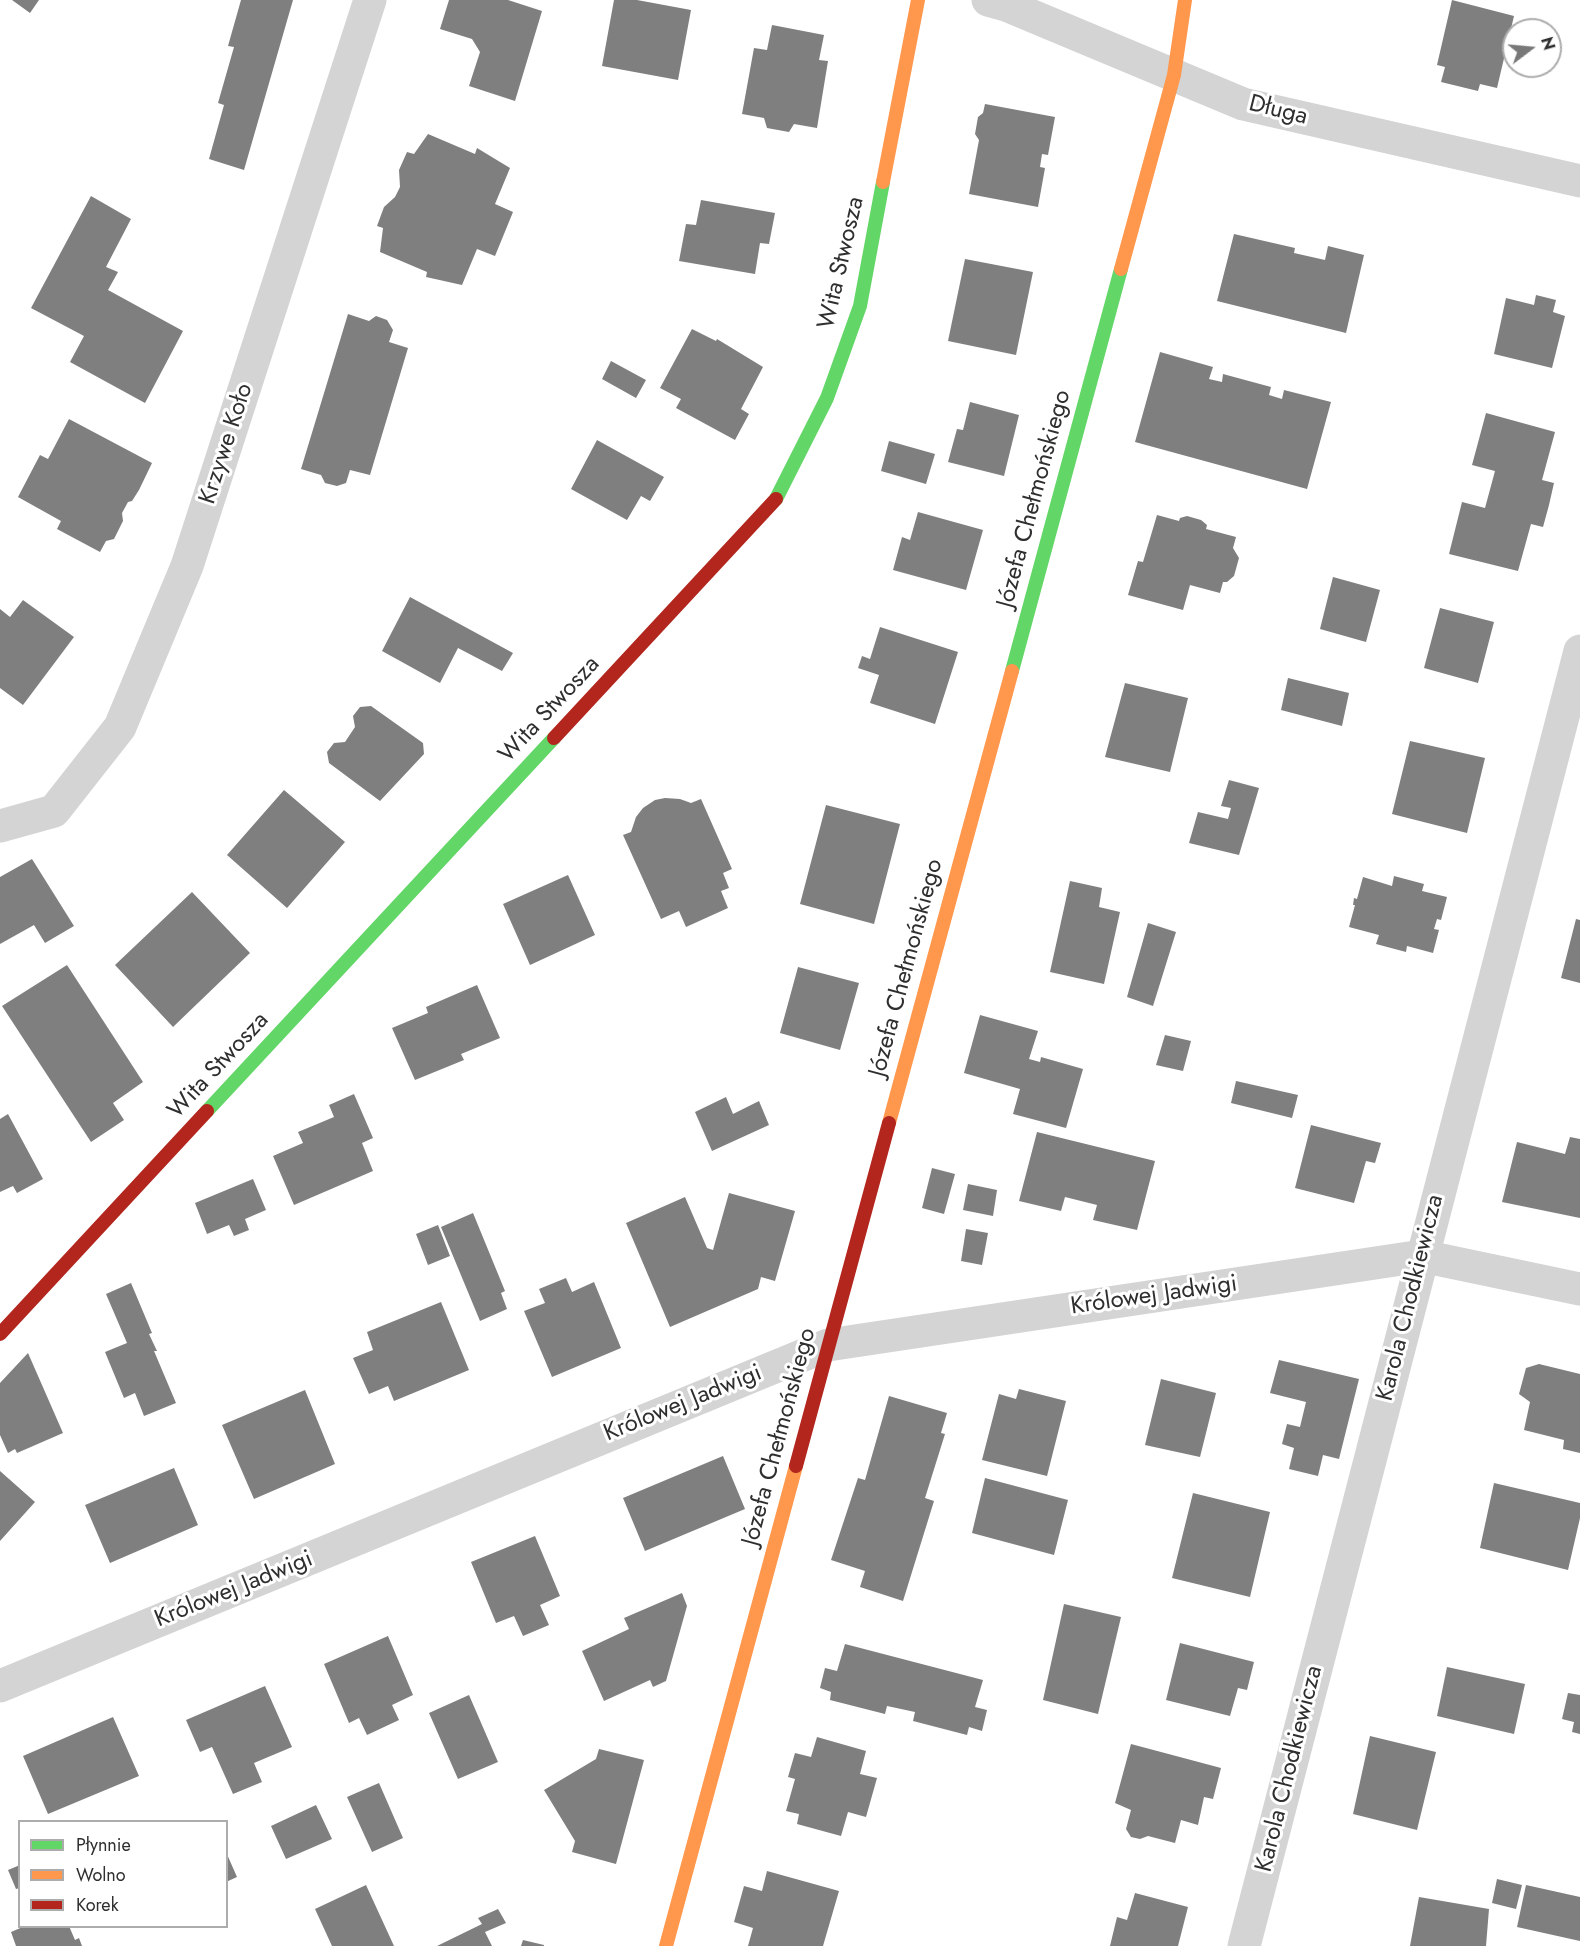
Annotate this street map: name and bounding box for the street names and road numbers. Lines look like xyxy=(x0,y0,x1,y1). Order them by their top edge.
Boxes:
street label: Długa xyxy=(1246,90,1310,132)
street label: Wita Stwosza xyxy=(813,194,871,332)
street label: Krzywe Koło xyxy=(194,380,260,508)
street label: Józefa Chełmońskiego xyxy=(992,387,1078,611)
street label: Wita Stwosza xyxy=(494,651,606,769)
street label: Józefa Chełmońskiego xyxy=(864,856,950,1080)
street label: Wita Stwosza xyxy=(163,1007,275,1125)
street label: Karola Chodkiewicza xyxy=(1371,1192,1451,1404)
street label: Królowej Jadwigi xyxy=(1069,1270,1239,1322)
street label: Józefa Chełmońskiego xyxy=(737,1325,823,1549)
street label: Królowej Jadwigi xyxy=(600,1359,766,1449)
street label: Królowej Jadwigi xyxy=(151,1545,317,1635)
street label: Karola Chodkiewicza xyxy=(1250,1663,1330,1875)

